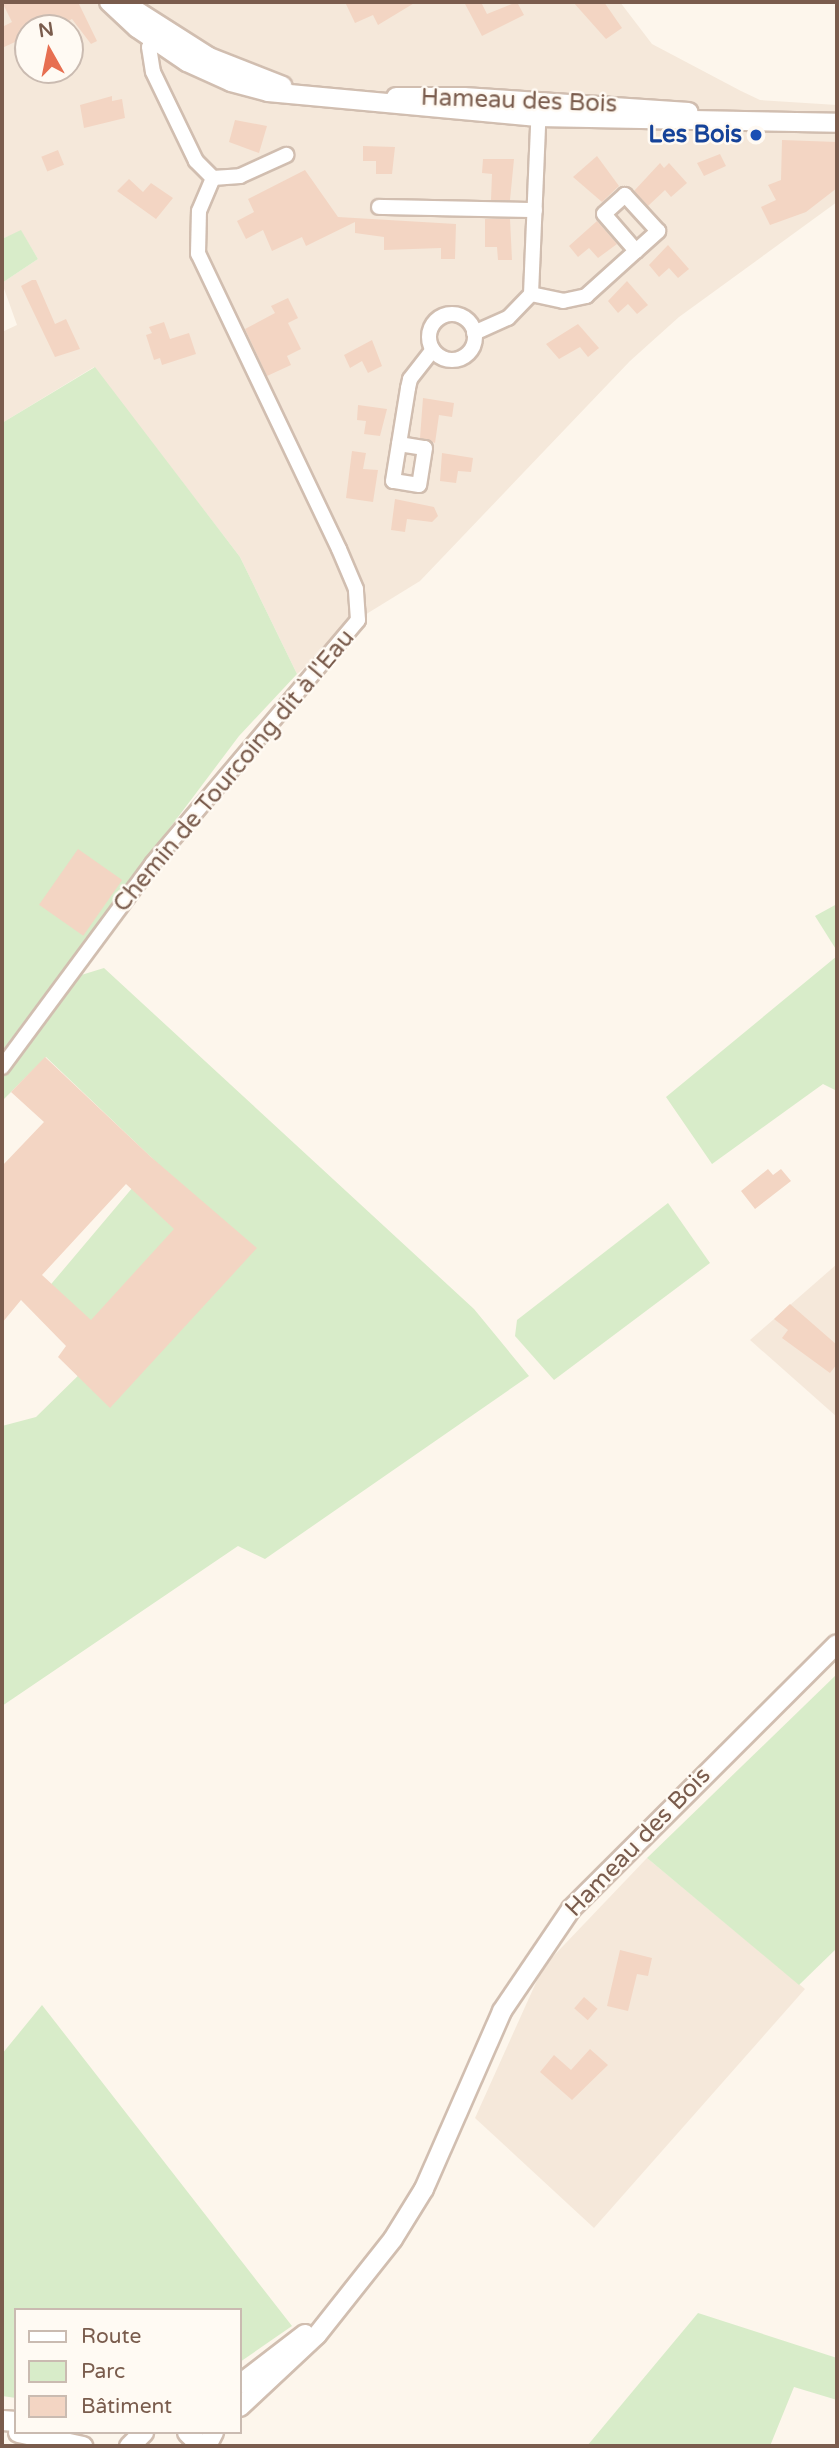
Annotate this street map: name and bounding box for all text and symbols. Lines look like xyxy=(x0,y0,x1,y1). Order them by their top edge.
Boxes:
north arrow xyxy=(14,14,84,84)
text: N xyxy=(37,18,55,42)
street label: Hameau des Bois xyxy=(420,83,618,119)
place label: Les Bois xyxy=(648,121,742,149)
marker: Les Bois xyxy=(748,127,764,143)
street label: Chemin de Tourcoing dit à l'Eau xyxy=(107,624,361,918)
street label: Hameau des Bois xyxy=(559,1761,717,1923)
legend xyxy=(14,2308,242,2434)
text: Route xyxy=(81,2324,141,2349)
text: Parc xyxy=(81,2359,125,2384)
text: Bâtiment xyxy=(81,2394,172,2419)

